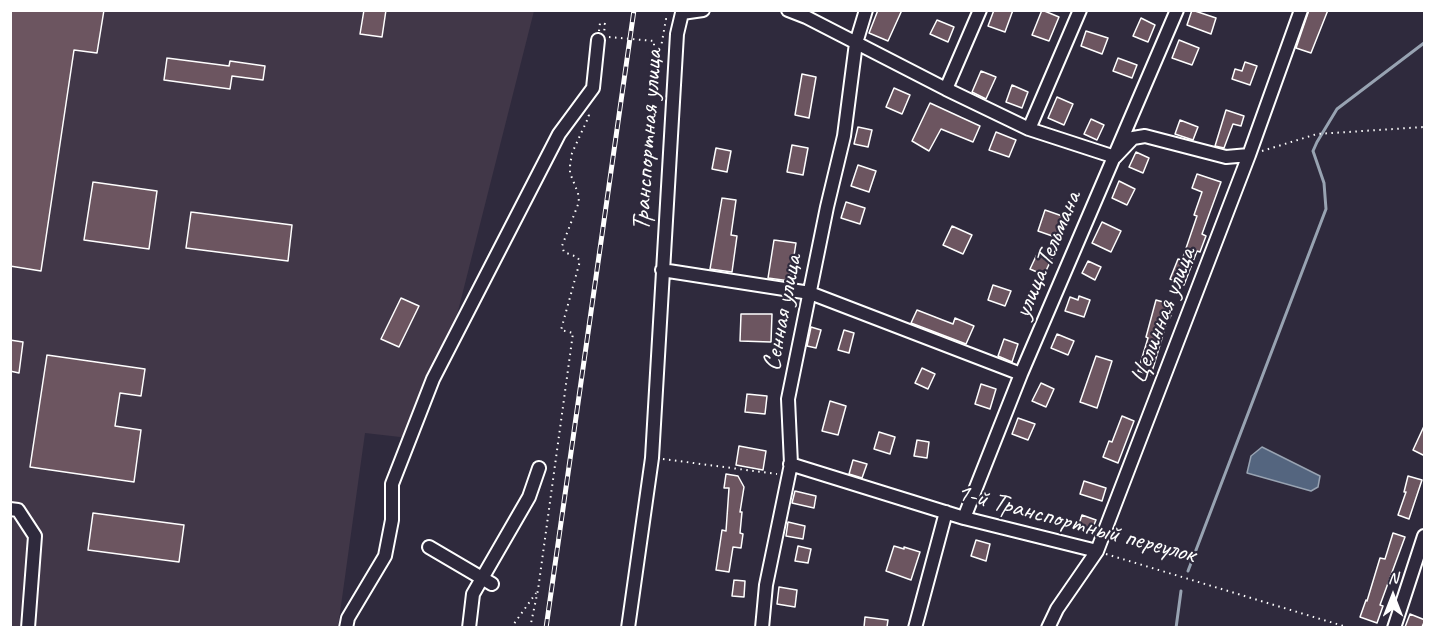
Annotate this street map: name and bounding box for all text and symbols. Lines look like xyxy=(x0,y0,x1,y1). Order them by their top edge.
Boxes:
street label: Транспортная улица xyxy=(626,48,670,232)
street label: улица Тельмана xyxy=(1007,187,1089,323)
street label: Целинная улица xyxy=(1123,243,1203,389)
street label: Сенная улица xyxy=(756,252,810,374)
street label: 1-й Транспортный переулок xyxy=(953,477,1199,571)
north arrow xyxy=(1363,566,1423,626)
text: N xyxy=(1388,568,1398,588)

